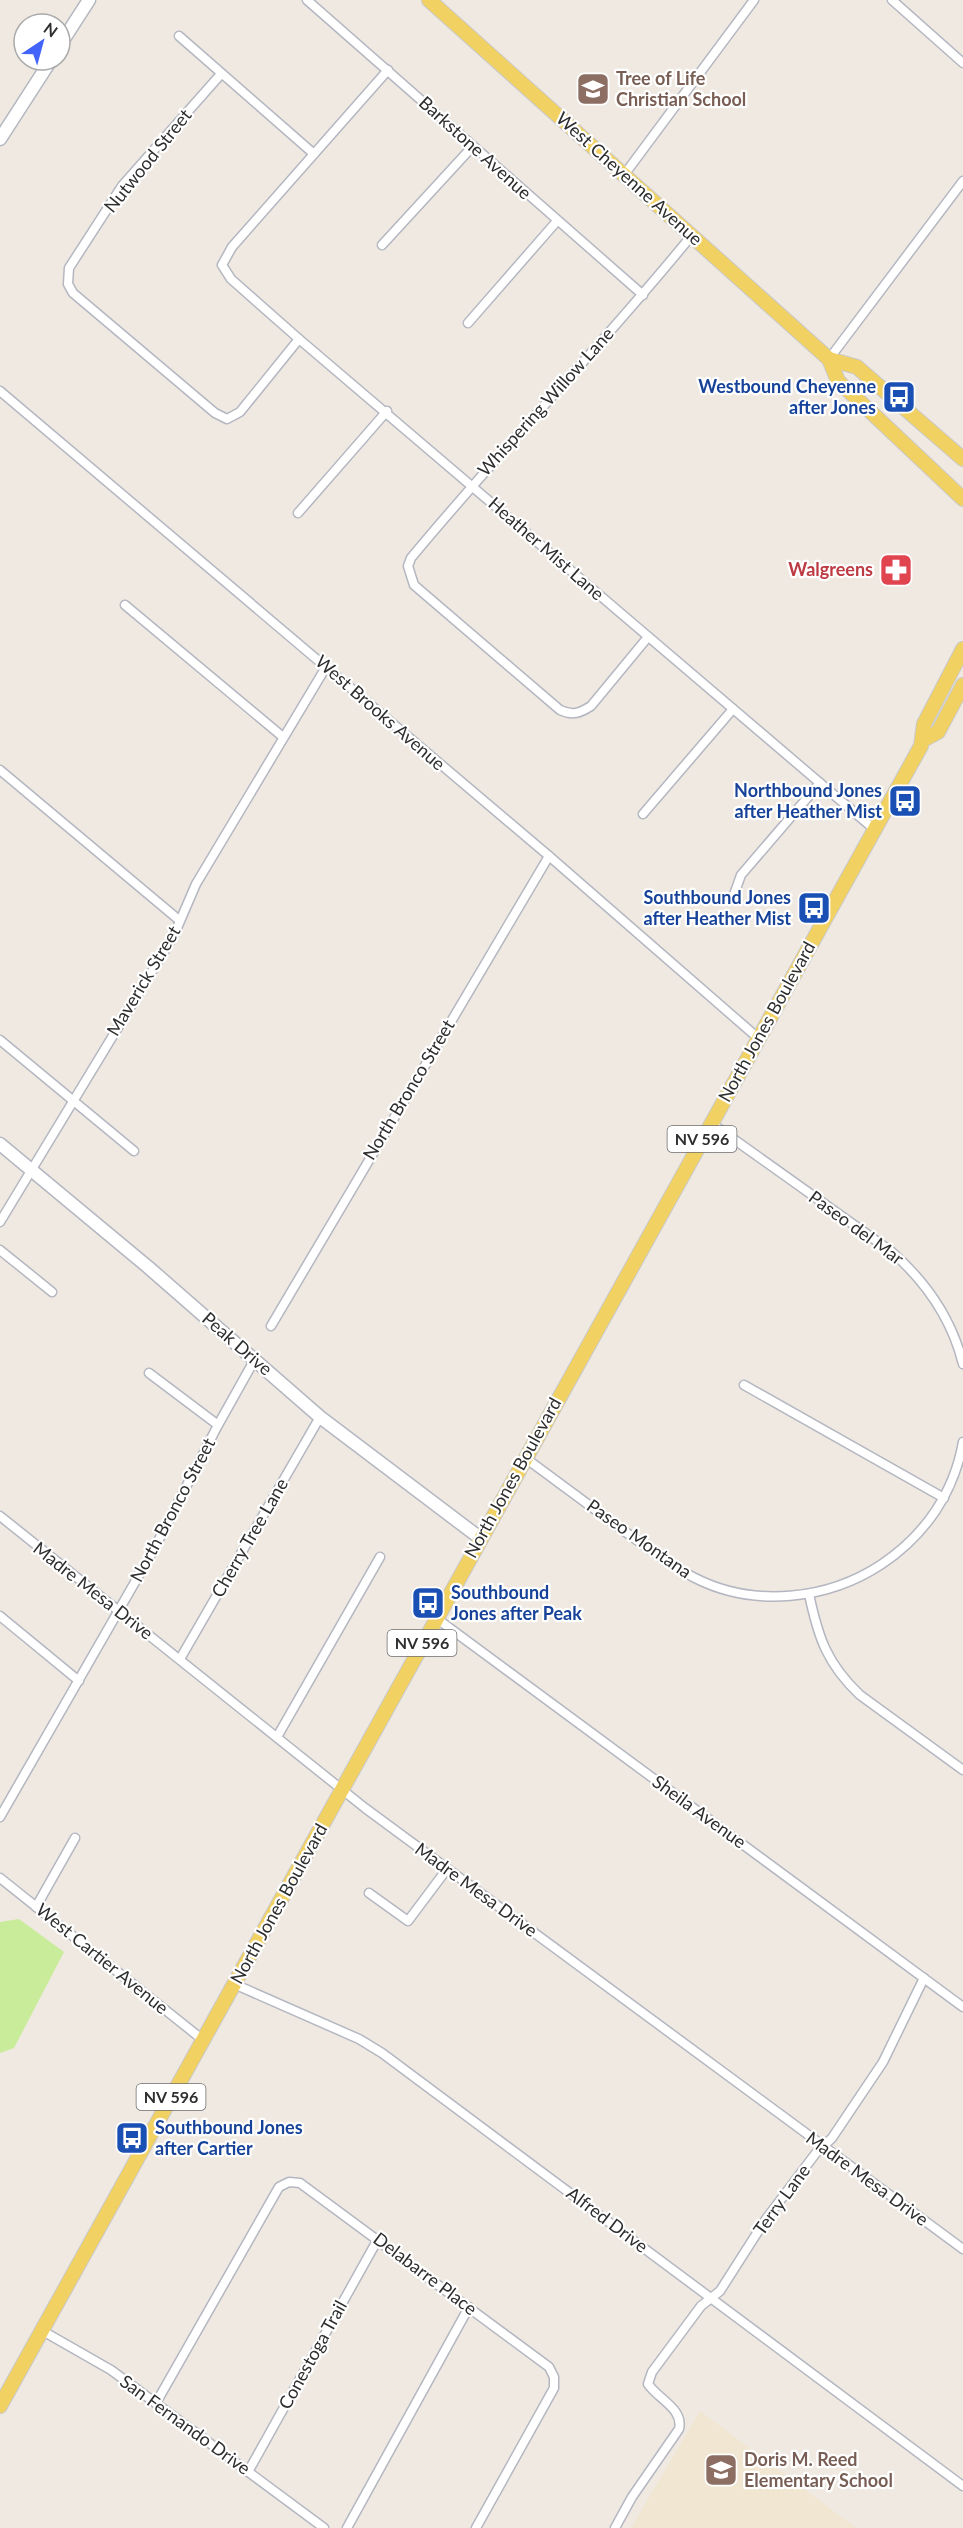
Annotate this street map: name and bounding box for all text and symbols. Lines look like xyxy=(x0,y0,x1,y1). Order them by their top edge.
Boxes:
north arrow xyxy=(12,12,72,72)
text: N xyxy=(41,18,62,41)
place label: Tree of Life Christian School xyxy=(616,67,746,110)
school or university icon: Tree of Life Christian School xyxy=(575,71,611,107)
street label: Barkstone Avenue xyxy=(415,91,536,204)
street label: Nutwood Street xyxy=(99,104,196,216)
street label: West Cheyenne Avenue xyxy=(552,107,707,250)
street label: Whispering Willow Lane xyxy=(473,322,618,480)
place label: Westbound Cheyenne after Jones xyxy=(698,375,876,418)
bus stop icon: Westbound Cheyenne after Jones xyxy=(881,379,917,415)
street label: Heather Mist Lane xyxy=(484,492,609,604)
pharmacy icon: Walgreens xyxy=(878,552,914,588)
place label: Walgreens xyxy=(788,558,873,580)
street label: West Brooks Avenue xyxy=(311,650,450,775)
place label: Northbound Jones after Heather Mist xyxy=(734,779,882,822)
bus stop icon: Northbound Jones after Heather Mist xyxy=(887,783,923,819)
place label: Southbound Jones after Heather Mist xyxy=(643,886,791,929)
bus stop icon: Southbound Jones after Heather Mist xyxy=(796,890,832,926)
street label: Maverick Street xyxy=(102,921,185,1039)
street label: North Jones Boulevard xyxy=(713,938,819,1106)
street label: North Bronco Street xyxy=(358,1015,459,1164)
road number: NV 596 xyxy=(668,1126,736,1152)
street label: Paseo del Mar xyxy=(805,1185,909,1269)
street label: Peak Drive xyxy=(198,1307,277,1380)
street label: North Jones Boulevard xyxy=(459,1394,565,1562)
street label: North Bronco Street xyxy=(125,1433,220,1585)
street label: Cherry Tree Lane xyxy=(206,1474,292,1601)
street label: Paseo Montana xyxy=(583,1494,696,1582)
street label: Madre Mesa Drive xyxy=(29,1537,158,1644)
place label: Southbound Jones after Peak xyxy=(451,1581,582,1624)
bus stop icon: Southbound Jones after Peak xyxy=(410,1585,446,1621)
road number: NV 596 xyxy=(388,1630,456,1656)
street label: Sheila Avenue xyxy=(649,1770,751,1853)
street label: North Jones Boulevard xyxy=(225,1820,331,1988)
street label: Madre Mesa Drive xyxy=(411,1837,542,1941)
street label: West Cartier Avenue xyxy=(32,1898,173,2018)
road number: NV 596 xyxy=(136,2084,206,2110)
place label: Southbound Jones after Cartier xyxy=(155,2116,303,2159)
bus stop icon: Southbound Jones after Cartier xyxy=(114,2120,150,2156)
street label: Madre Mesa Drive xyxy=(802,2126,933,2230)
street label: Terry Lane xyxy=(748,2160,814,2239)
street label: Alfred Drive xyxy=(563,2182,653,2257)
street label: Delabarre Place xyxy=(369,2227,482,2319)
street label: Conestoga Trail xyxy=(273,2296,351,2413)
street label: San Fernando Drive xyxy=(116,2370,255,2479)
place label: Doris M. Reed Elementary School xyxy=(744,2448,893,2491)
school or university icon: Doris M. Reed Elementary School xyxy=(703,2452,739,2488)

